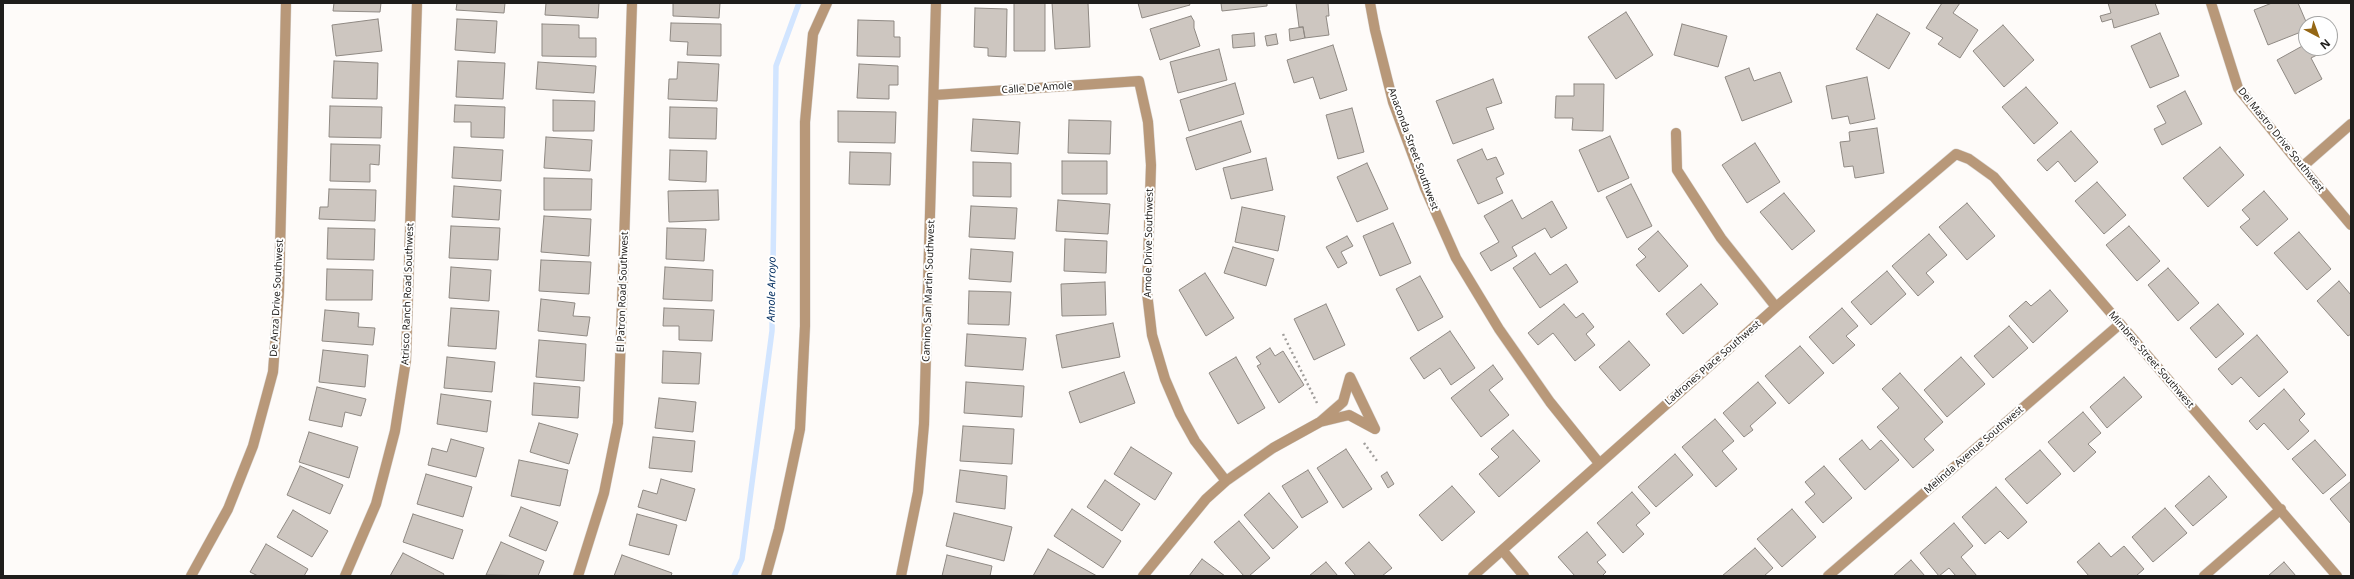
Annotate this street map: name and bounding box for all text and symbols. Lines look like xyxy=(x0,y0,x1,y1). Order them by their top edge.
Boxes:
north arrow xyxy=(2298,16,2338,56)
text: N xyxy=(2317,36,2334,53)
street label: Calle De Amole xyxy=(1001,80,1073,96)
street label: Anaconda Street Southwest xyxy=(1385,86,1441,212)
street label: Del Mastro Drive Southwest xyxy=(2235,86,2327,194)
street label: Amole Drive Southwest xyxy=(1142,188,1156,298)
street label: Camino San Martin Southwest xyxy=(921,220,937,362)
street label: Atrisco Ranch Road Southwest xyxy=(400,223,416,365)
street label: El Patron Road Southwest xyxy=(615,231,631,353)
street label: De Anza Drive Southwest xyxy=(268,239,286,357)
water label: Amole Arroyo xyxy=(765,256,779,322)
street label: Mimbres Street Southwest xyxy=(2106,309,2196,411)
street label: Ladrones Place Southwest xyxy=(1663,318,1763,408)
street label: Melinda Avenue Southwest xyxy=(1922,404,2026,496)

